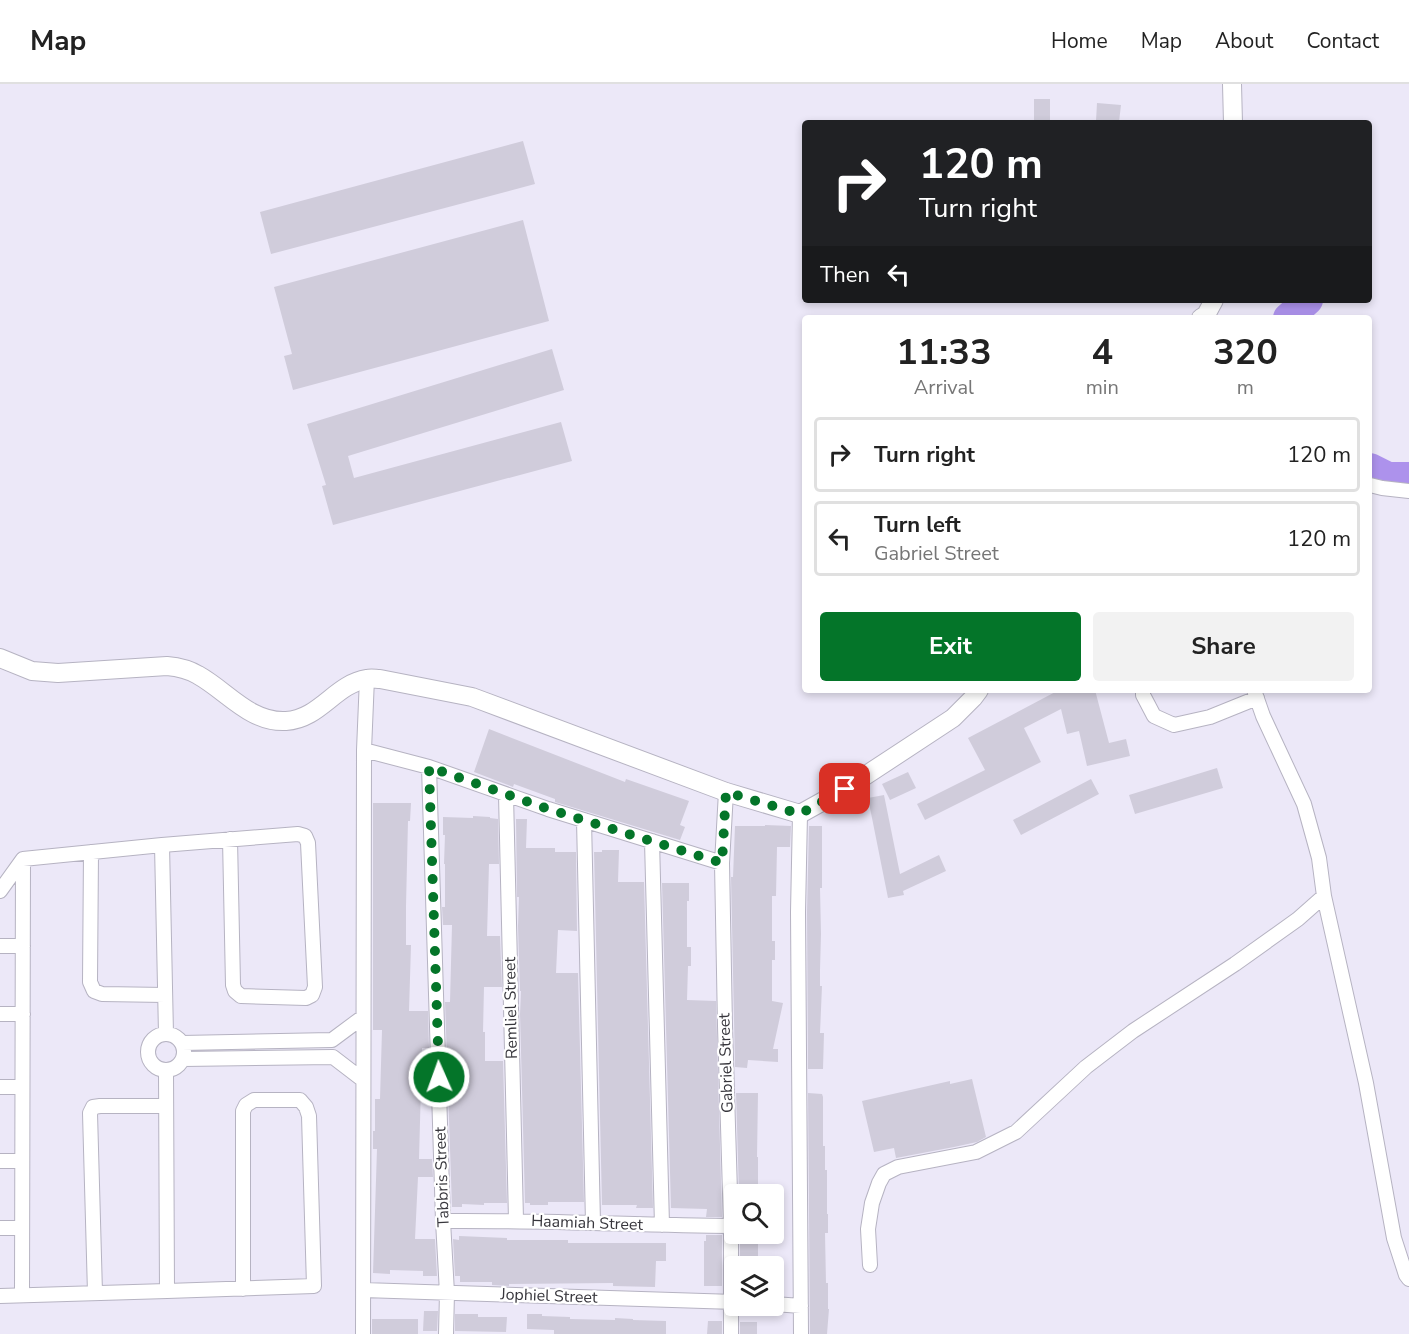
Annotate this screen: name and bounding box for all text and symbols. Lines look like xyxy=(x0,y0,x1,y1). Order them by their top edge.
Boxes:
text: Map xyxy=(30,22,86,60)
text: Home xyxy=(1051,27,1108,55)
text: Map xyxy=(1141,27,1182,55)
text: About xyxy=(1215,27,1273,55)
text: Contact xyxy=(1306,27,1379,55)
text: 120 m xyxy=(919,136,1043,193)
icon: right xyxy=(820,144,898,222)
text: Turn right xyxy=(919,190,1037,227)
icon: left xyxy=(882,258,915,291)
text: Then xyxy=(820,260,870,290)
text: 11:33 xyxy=(896,328,992,377)
text: 4 xyxy=(1091,328,1113,377)
text: 320 xyxy=(1213,328,1278,377)
text: Arrival xyxy=(914,374,974,401)
text: min xyxy=(1086,374,1119,401)
text: m xyxy=(1237,374,1254,401)
icon: right xyxy=(823,438,856,471)
text: Turn right xyxy=(874,440,975,470)
text: 120 m xyxy=(1287,440,1351,470)
text: Turn left xyxy=(874,510,961,540)
icon: left xyxy=(823,522,856,555)
text: 120 m xyxy=(1287,524,1351,554)
text: Gabriel Street xyxy=(874,540,999,567)
button: Exit xyxy=(820,612,1081,681)
button: Share xyxy=(1093,612,1354,681)
pin xyxy=(819,763,870,814)
icon: arrive xyxy=(828,772,861,805)
street label: Remliel Street xyxy=(499,956,523,1059)
street label: Gabriel Street xyxy=(713,1012,739,1113)
position arrow xyxy=(407,1045,471,1109)
street label: Tabbris Street xyxy=(429,1126,455,1228)
map controls xyxy=(724,1184,784,1316)
button: search xyxy=(724,1184,784,1244)
street label: Haamiah Street xyxy=(531,1210,644,1236)
button: layers xyxy=(724,1256,784,1316)
street label: Jophiel Street xyxy=(499,1283,598,1309)

